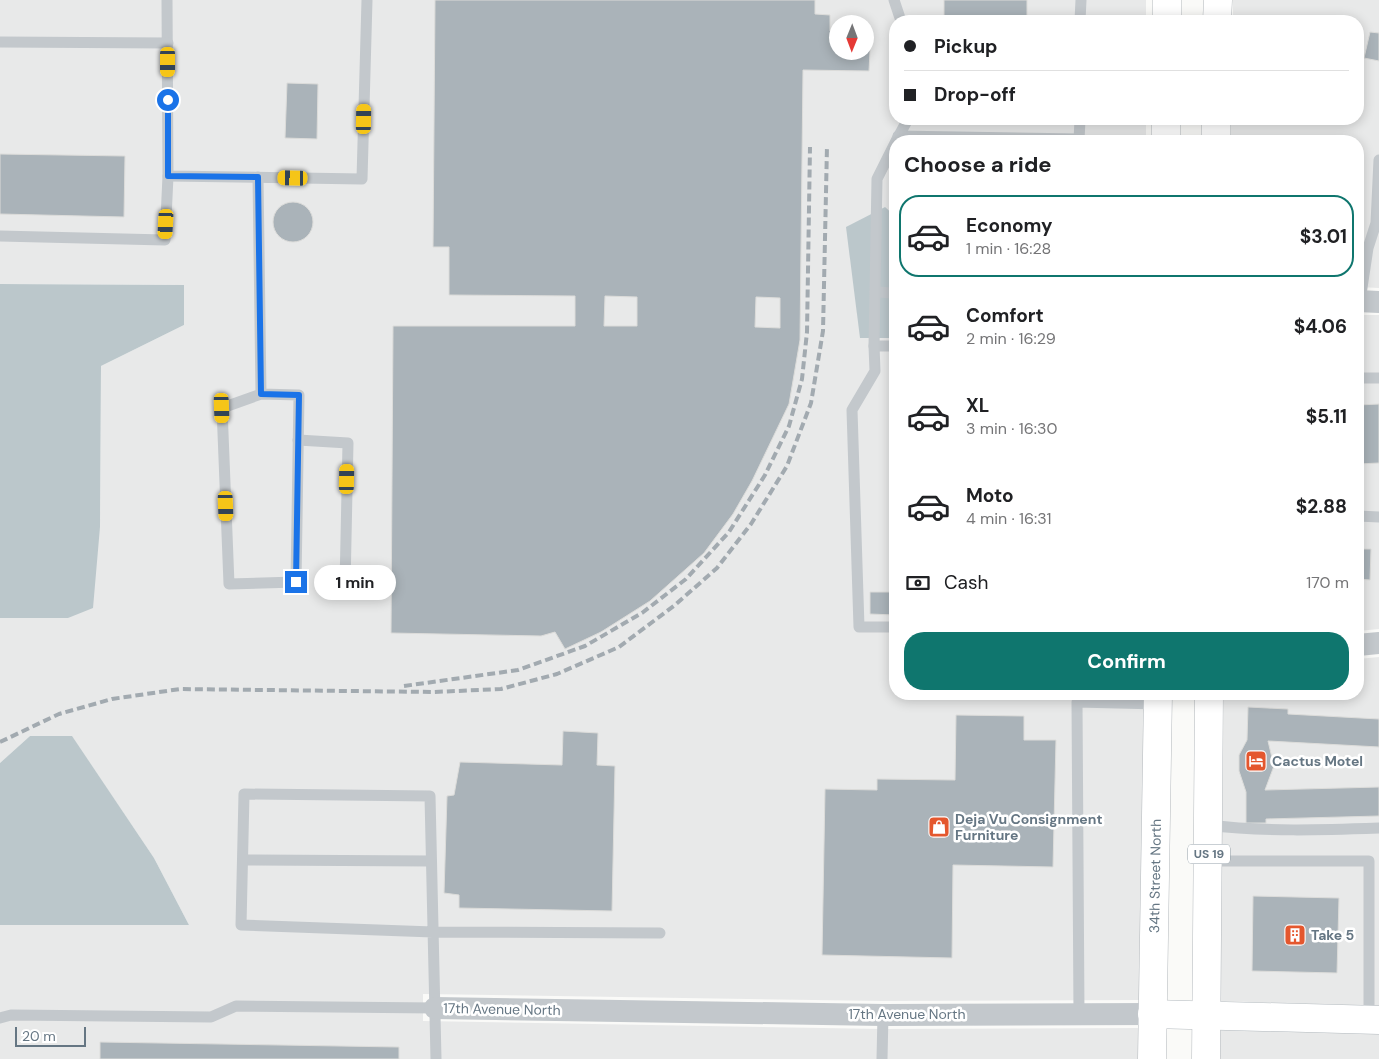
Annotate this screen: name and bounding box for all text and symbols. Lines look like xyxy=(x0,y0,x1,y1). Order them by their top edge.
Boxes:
north arrow xyxy=(829,15,874,60)
map controls xyxy=(829,15,874,60)
text: Pickup xyxy=(934,34,998,59)
car xyxy=(160,47,175,77)
text: Drop-off xyxy=(934,82,1016,107)
route start xyxy=(157,89,179,111)
car xyxy=(356,104,371,134)
text: Choose a ride xyxy=(904,150,1052,179)
car xyxy=(277,170,308,186)
car xyxy=(157,209,174,239)
text: Economy xyxy=(966,213,1053,238)
icon: car xyxy=(906,214,951,259)
text: $3.01 xyxy=(1300,224,1347,249)
text: 1 min · 16:28 xyxy=(966,238,1051,259)
text: Comfort xyxy=(966,303,1044,328)
icon: car xyxy=(906,304,951,349)
text: $4.06 xyxy=(1294,314,1347,339)
text: 2 min · 16:29 xyxy=(966,328,1056,349)
car xyxy=(213,393,230,423)
text: XL xyxy=(966,393,989,418)
icon: car xyxy=(906,394,951,439)
text: $5.11 xyxy=(1306,404,1347,429)
text: 3 min · 16:30 xyxy=(966,418,1057,439)
car xyxy=(339,464,354,494)
text: Moto xyxy=(966,483,1014,508)
icon: car xyxy=(906,484,951,529)
car xyxy=(217,491,234,521)
text: $2.88 xyxy=(1296,494,1347,519)
text: 4 min · 16:31 xyxy=(966,508,1051,529)
callout: 1 min xyxy=(314,564,396,600)
icon: cash xyxy=(904,569,932,597)
text: Cash xyxy=(944,570,988,595)
route end xyxy=(285,571,307,593)
text: 1 min xyxy=(336,572,374,593)
text: 170 m xyxy=(1306,572,1349,593)
button: Confirm xyxy=(904,632,1349,690)
hotel icon: Cactus Motel xyxy=(1244,749,1268,773)
place label: Cactus Motel xyxy=(1272,752,1363,770)
place label: Deja Vu Consignment Furniture xyxy=(955,810,1102,844)
shop icon: Deja Vu Consignment Furniture xyxy=(927,815,951,839)
street label: 34th Street North xyxy=(1145,819,1165,933)
road number: US 19 xyxy=(1188,844,1230,864)
building icon: Take 5 xyxy=(1283,923,1307,947)
place label: Take 5 xyxy=(1311,926,1354,944)
street label: 17th Avenue North xyxy=(443,999,561,1019)
street label: 17th Avenue North xyxy=(848,1005,966,1023)
scale bar xyxy=(15,1024,86,1047)
text: 20 m xyxy=(22,1027,56,1045)

